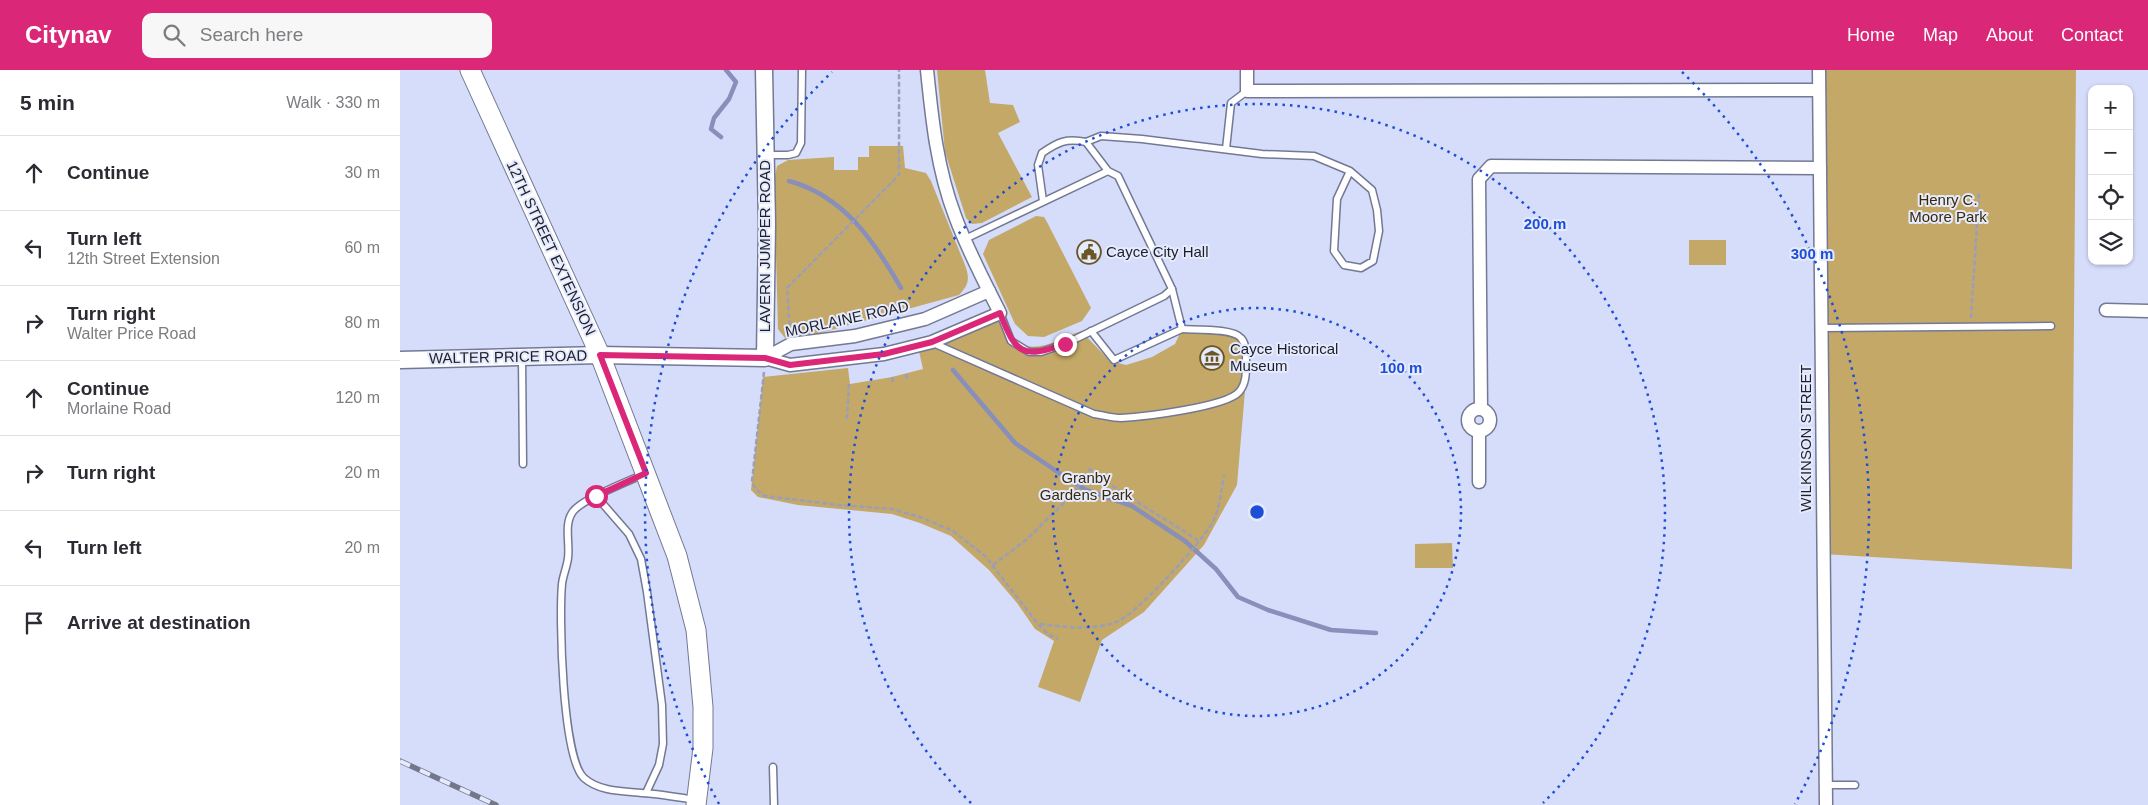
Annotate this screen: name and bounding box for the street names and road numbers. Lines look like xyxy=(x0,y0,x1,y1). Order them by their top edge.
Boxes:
street label: 12TH STREET EXTENSION xyxy=(503,158,599,338)
street label: LAVERN JUMPER ROAD xyxy=(756,160,773,332)
street label: MORLAINE ROAD xyxy=(784,297,910,340)
street label: WALTER PRICE ROAD xyxy=(429,347,587,366)
street label: WILKINSON STREET xyxy=(1797,364,1814,512)

